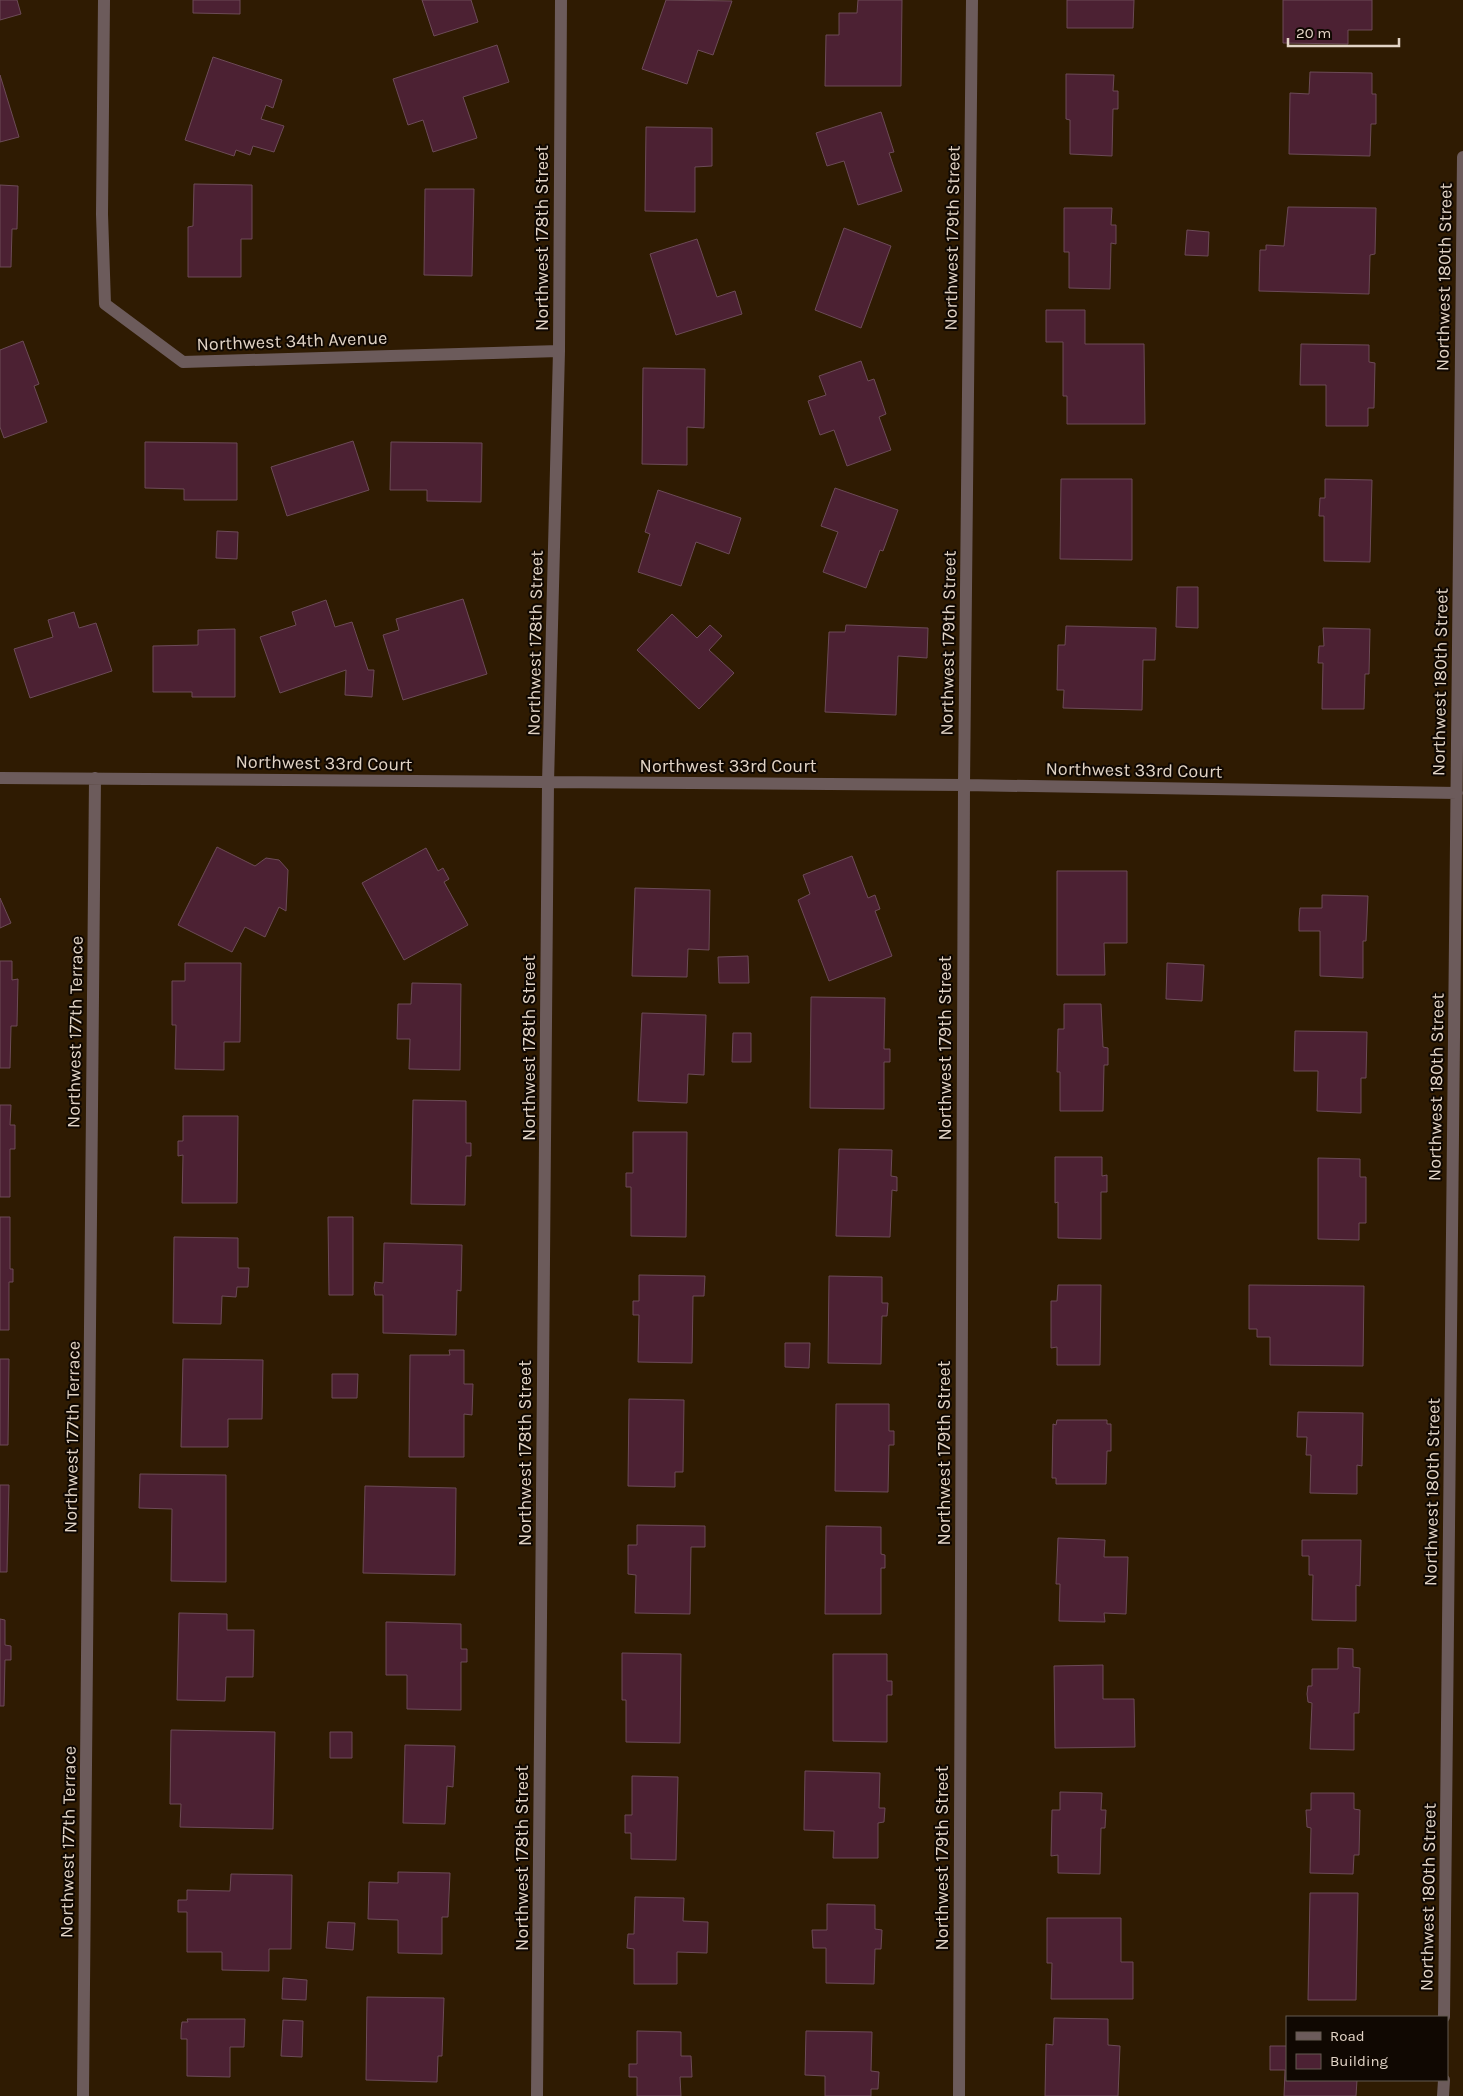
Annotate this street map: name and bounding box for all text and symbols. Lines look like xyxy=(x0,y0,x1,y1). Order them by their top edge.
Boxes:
scale bar xyxy=(1288,15,1399,47)
text: 20 m xyxy=(1296,24,1331,42)
street label: Northwest 178th Street xyxy=(531,145,553,331)
street label: Northwest 179th Street xyxy=(939,145,965,331)
street label: Northwest 180th Street xyxy=(1431,183,1457,371)
street label: Northwest 34th Avenue xyxy=(196,327,388,355)
street label: Northwest 178th Street xyxy=(522,550,548,736)
street label: Northwest 179th Street xyxy=(935,550,961,736)
street label: Northwest 180th Street xyxy=(1427,588,1453,776)
street label: Northwest 33rd Court xyxy=(235,750,413,776)
street label: Northwest 33rd Court xyxy=(640,755,817,777)
street label: Northwest 33rd Court xyxy=(1045,757,1223,783)
street label: Northwest 177th Terrace xyxy=(62,936,88,1128)
street label: Northwest 178th Street xyxy=(518,955,540,1141)
street label: Northwest 179th Street xyxy=(934,955,956,1141)
street label: Northwest 180th Street xyxy=(1423,993,1449,1181)
street label: Northwest 177th Terrace xyxy=(59,1341,85,1533)
street label: Northwest 178th Street xyxy=(514,1360,536,1546)
street label: Northwest 179th Street xyxy=(933,1360,955,1546)
street label: Northwest 180th Street xyxy=(1419,1398,1445,1586)
street label: Northwest 177th Terrace xyxy=(55,1746,81,1938)
street label: Northwest 178th Street xyxy=(511,1765,533,1951)
street label: Northwest 179th Street xyxy=(931,1765,953,1951)
street label: Northwest 180th Street xyxy=(1415,1803,1441,1991)
legend xyxy=(1286,2016,1448,2081)
text: Road xyxy=(1330,2027,1365,2045)
text: Building xyxy=(1330,2052,1388,2070)

